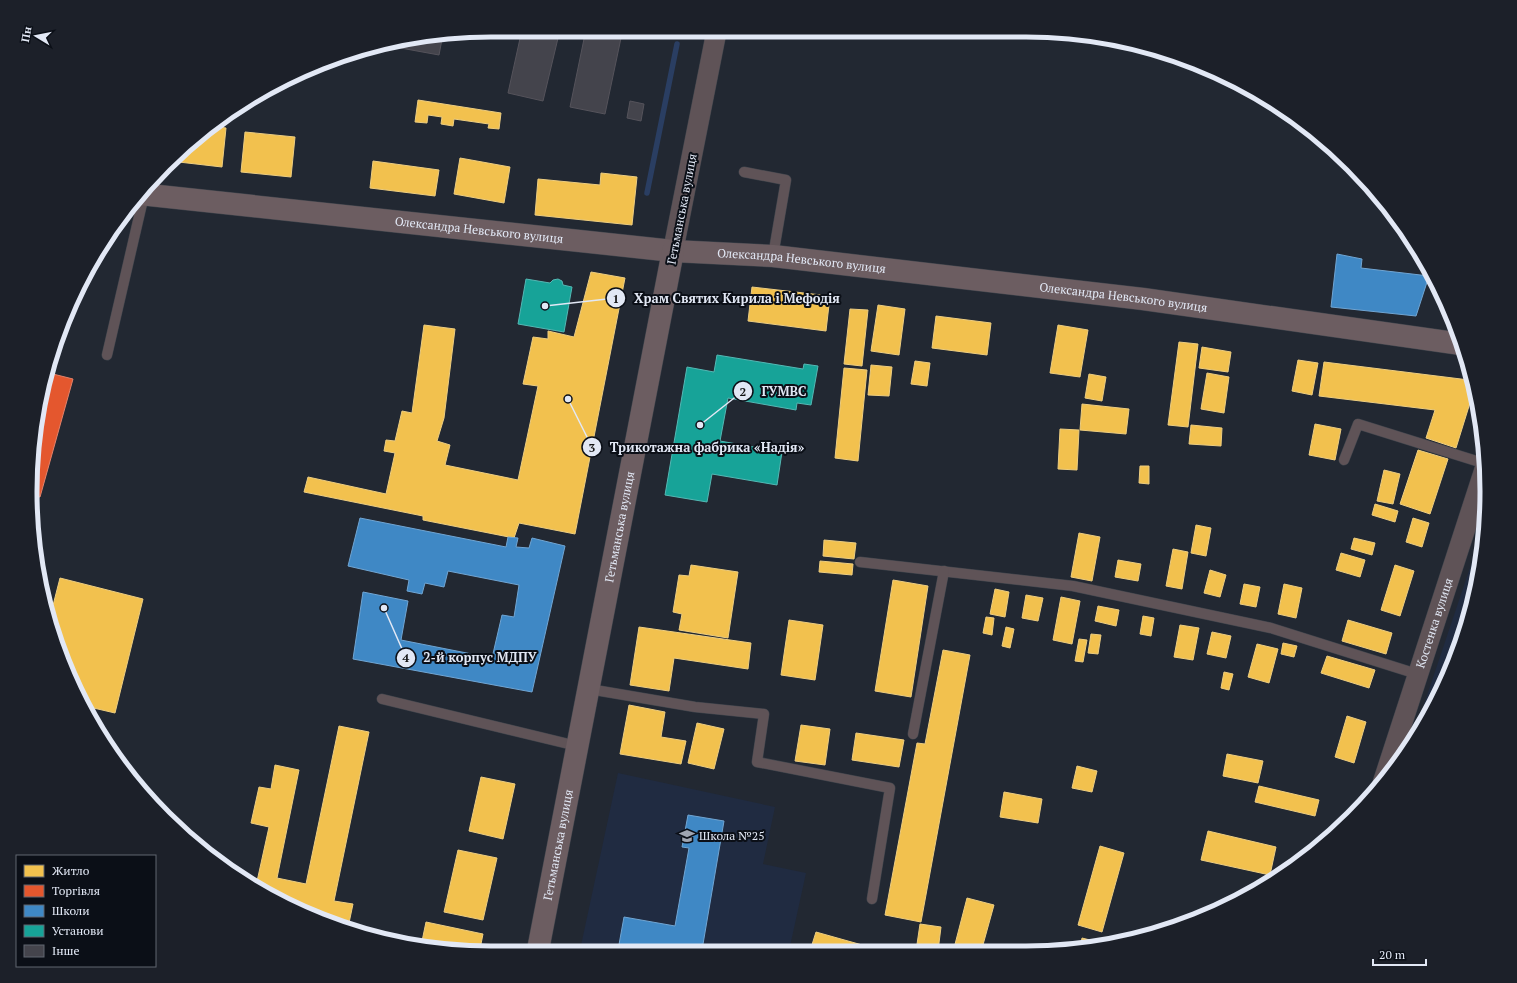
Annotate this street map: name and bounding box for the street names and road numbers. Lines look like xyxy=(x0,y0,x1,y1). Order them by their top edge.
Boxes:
street label: Гетьманська вулиця xyxy=(663,152,700,266)
street label: Олександра Невського вулиця xyxy=(394,213,564,246)
street label: Олександра Невського вулиця xyxy=(717,245,887,276)
street label: Олександра Невського вулиця xyxy=(1039,279,1209,315)
street label: Гетьманська вулиця xyxy=(601,470,637,584)
street label: Костенка вулиця xyxy=(1412,576,1456,670)
street label: Гетьманська вулиця xyxy=(540,788,576,902)

